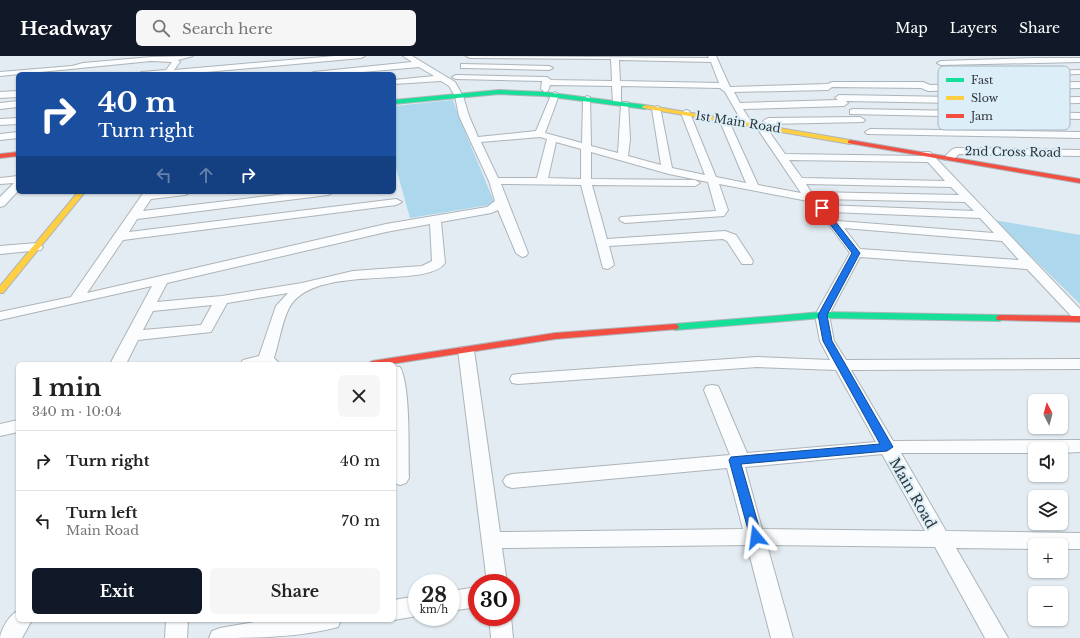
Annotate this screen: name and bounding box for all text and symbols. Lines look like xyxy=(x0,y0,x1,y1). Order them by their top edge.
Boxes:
search box xyxy=(136,10,416,46)
text: Headway xyxy=(20,17,112,40)
icon: search xyxy=(150,17,172,39)
text: Search here xyxy=(182,19,273,38)
text: Map xyxy=(895,19,928,37)
text: Layers xyxy=(950,19,997,37)
text: Share xyxy=(1019,19,1060,37)
legend xyxy=(938,66,1070,130)
text: Fast xyxy=(971,73,994,87)
text: 40 m xyxy=(98,85,176,120)
icon: right xyxy=(32,88,84,140)
text: Slow xyxy=(971,91,999,105)
street label: 1st Main Road xyxy=(694,107,782,136)
text: Jam xyxy=(969,109,993,123)
text: Turn right xyxy=(98,120,194,142)
street label: 2nd Cross Road xyxy=(965,143,1061,160)
icon: left xyxy=(153,164,175,186)
icon: ahead xyxy=(195,164,217,186)
icon: right xyxy=(237,164,259,186)
pin xyxy=(805,191,839,225)
icon: arrive xyxy=(811,197,833,219)
text: 1 min xyxy=(32,373,102,402)
button: close xyxy=(338,375,380,417)
north arrow xyxy=(1028,394,1068,434)
map controls xyxy=(1028,394,1068,626)
text: 340 m · 10:04 xyxy=(32,403,121,420)
button: sound xyxy=(1028,442,1068,482)
icon: right xyxy=(32,450,54,472)
text: Turn right xyxy=(66,451,149,470)
text: 40 m xyxy=(340,451,380,470)
street label: Main Road xyxy=(886,454,941,532)
button: layers xyxy=(1028,490,1068,530)
text: Turn left xyxy=(66,503,137,522)
icon: left xyxy=(32,510,54,532)
text: 70 m xyxy=(341,511,380,530)
position arrow xyxy=(735,516,777,558)
text: Main Road xyxy=(66,522,139,539)
button: + xyxy=(1028,538,1068,578)
button: Exit xyxy=(32,568,202,614)
button: Share xyxy=(210,568,380,614)
speed limit sign: 30 xyxy=(468,574,520,626)
text: 28 xyxy=(421,583,447,607)
button: − xyxy=(1028,586,1068,626)
text: km/h xyxy=(420,603,448,616)

